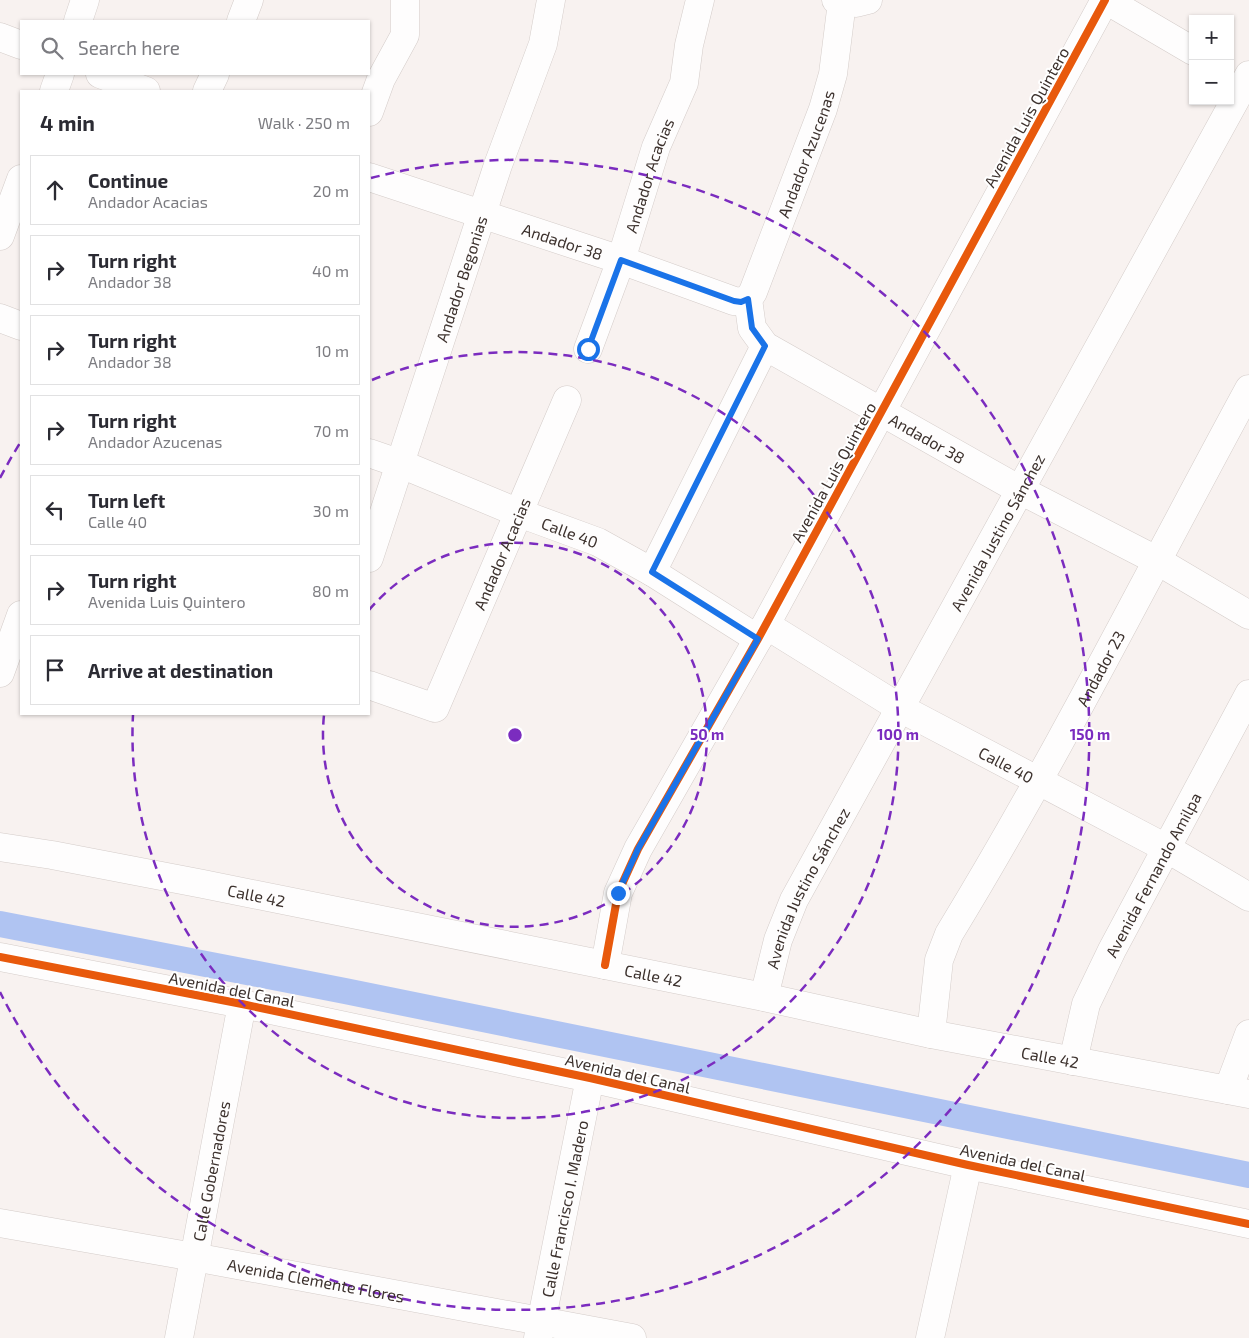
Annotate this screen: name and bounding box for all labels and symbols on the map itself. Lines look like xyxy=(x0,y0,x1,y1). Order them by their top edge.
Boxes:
street label: Avenida Luis Quintero xyxy=(980,44,1073,191)
street label: Andador Azucenas xyxy=(773,88,837,220)
street label: Andador Acacias xyxy=(621,115,677,235)
street label: Andador Begonias xyxy=(431,213,490,344)
street label: Andador 38 xyxy=(520,219,606,263)
route start xyxy=(577,338,600,361)
street label: Avenida Luis Quintero xyxy=(787,399,880,546)
street label: Andador 38 xyxy=(886,409,969,467)
street label: Avenida Justino Sánchez xyxy=(946,450,1048,614)
street label: Andador Acacias xyxy=(469,495,534,612)
street label: Calle 40 xyxy=(539,513,601,551)
street label: Andador 23 xyxy=(1072,627,1128,709)
text: 50 m xyxy=(690,725,724,743)
text: 100 m xyxy=(877,725,919,743)
text: 150 m xyxy=(1070,725,1110,743)
centre of rings xyxy=(506,726,524,744)
street label: Calle 40 xyxy=(976,742,1037,786)
street label: Avenida Fernando Amilpa xyxy=(1101,789,1204,960)
street label: Avenida Justino Sánchez xyxy=(762,804,853,971)
street label: Calle 42 xyxy=(226,880,287,910)
route end xyxy=(607,882,630,905)
street label: Calle 42 xyxy=(623,960,684,990)
street label: Avenida del Canal xyxy=(167,967,297,1011)
street label: Calle 42 xyxy=(1020,1042,1081,1071)
street label: Avenida del Canal xyxy=(564,1049,693,1097)
street label: Calle Gobernadores xyxy=(188,1099,233,1243)
street label: Calle Francisco I. Madero xyxy=(537,1118,591,1299)
street label: Avenida del Canal xyxy=(959,1139,1088,1185)
street label: Avenida Clemente Flores xyxy=(226,1254,406,1305)

